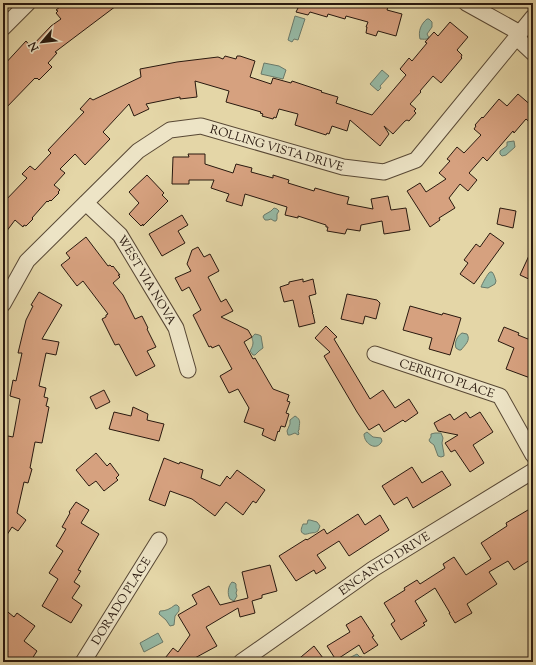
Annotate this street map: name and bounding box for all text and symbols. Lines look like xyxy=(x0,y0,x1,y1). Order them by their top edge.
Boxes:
north arrow xyxy=(22,22,62,62)
text: N xyxy=(25,38,44,55)
street label: ROLLING VISTA DRIVE xyxy=(208,121,346,177)
street label: WEST VIA NOVA xyxy=(112,232,180,329)
street label: CERRITO PLACE xyxy=(397,355,497,404)
street label: ENCANTO DRIVE xyxy=(335,528,435,600)
street label: DORADO PLACE xyxy=(88,553,157,649)

